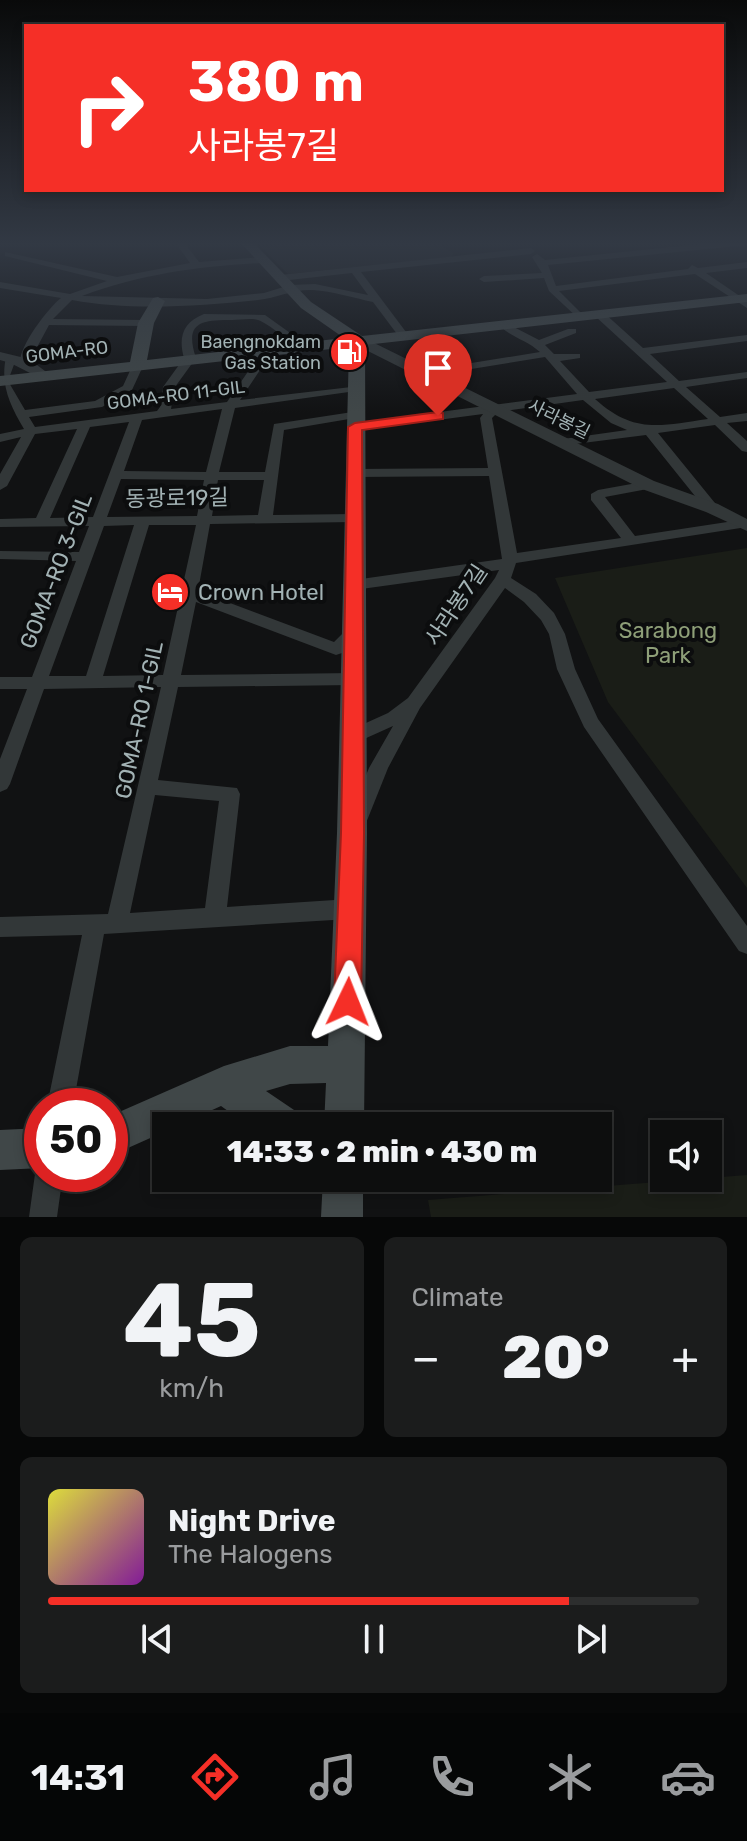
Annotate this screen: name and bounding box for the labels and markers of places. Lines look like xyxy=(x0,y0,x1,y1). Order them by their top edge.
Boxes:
place label: Baengnokdam Gas Station xyxy=(201,331,321,374)
fuel station icon: Baengnokdam Gas Station xyxy=(328,331,370,373)
pin xyxy=(404,334,472,416)
hotel icon: Crown Hotel xyxy=(149,571,191,613)
place label: Crown Hotel xyxy=(198,579,324,606)

